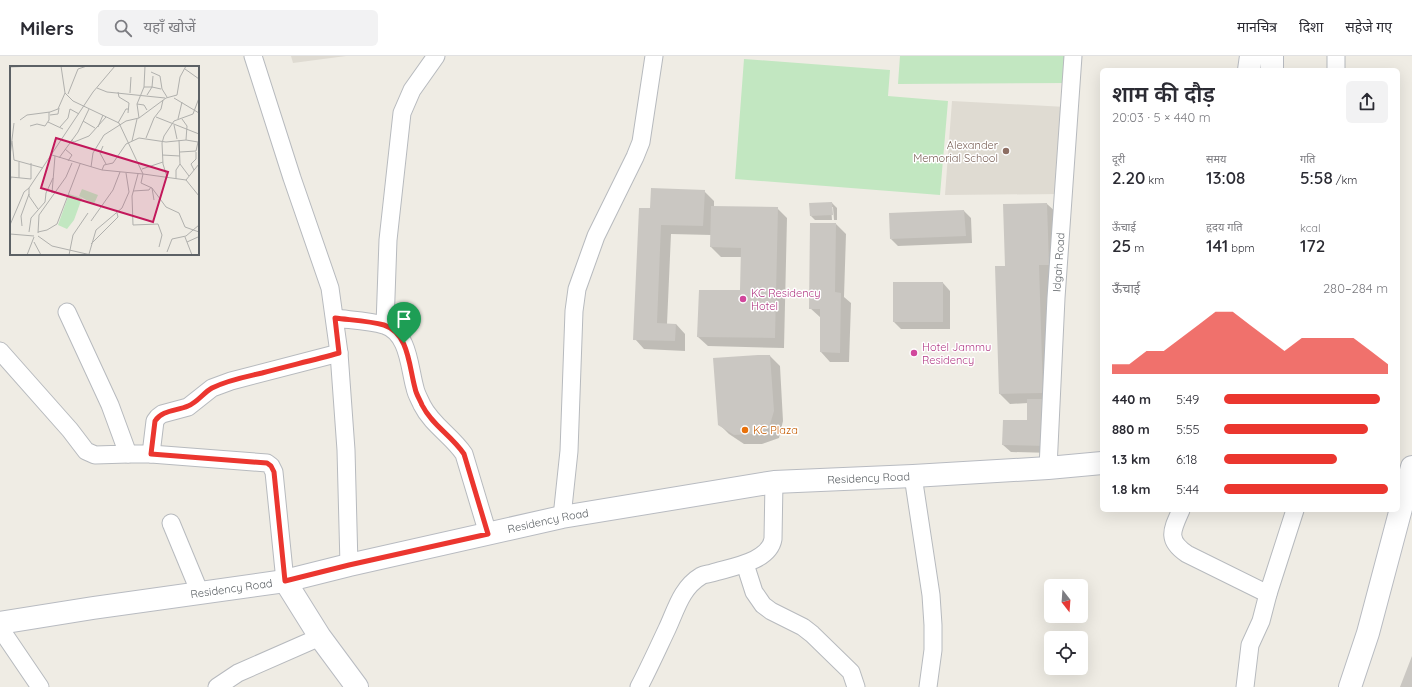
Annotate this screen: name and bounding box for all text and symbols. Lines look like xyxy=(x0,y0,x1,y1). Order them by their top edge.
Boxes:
search box xyxy=(98,10,378,46)
text: Milers xyxy=(20,16,74,40)
icon: search xyxy=(112,17,134,39)
text: यहाँ खोजें xyxy=(144,17,196,36)
text: मानचित्र xyxy=(1237,18,1277,36)
text: दिशा xyxy=(1299,18,1323,36)
text: सहेजे गए xyxy=(1345,18,1392,36)
inset map xyxy=(10,66,199,255)
text: शाम की दौड़ xyxy=(1112,80,1215,108)
button: share xyxy=(1346,81,1388,123)
text: 20:03 · 5 × 440 m xyxy=(1112,109,1211,125)
place label: Alexander Memorial School xyxy=(913,138,999,165)
marker: Alexander Memorial School xyxy=(1001,146,1011,156)
text: दूरी xyxy=(1112,152,1125,166)
text: समय xyxy=(1206,152,1226,166)
text: गति xyxy=(1300,152,1315,166)
text: 2.20 xyxy=(1112,167,1145,188)
text: 13:08 xyxy=(1206,167,1245,188)
text: 5:58 xyxy=(1300,167,1333,188)
text: km xyxy=(1145,173,1164,187)
text: /km xyxy=(1333,173,1357,187)
text: ऊँचाई xyxy=(1112,220,1136,234)
text: हृदय गति xyxy=(1206,220,1243,234)
text: kcal xyxy=(1300,221,1321,235)
street label: Idgah Road xyxy=(1049,232,1068,292)
text: 25 xyxy=(1112,235,1131,256)
text: 141 xyxy=(1206,235,1228,256)
text: 172 xyxy=(1300,235,1325,256)
text: m xyxy=(1131,241,1144,255)
text: bpm xyxy=(1228,241,1255,255)
text: ऊँचाई xyxy=(1112,280,1140,296)
text: 280–284 m xyxy=(1323,280,1388,296)
place label: KC Residency Hotel xyxy=(751,286,821,313)
marker: KC Residency Hotel xyxy=(738,294,748,304)
pin xyxy=(387,302,421,343)
icon: arrive xyxy=(393,308,415,330)
place label: Hotel Jammu Residency xyxy=(922,340,991,367)
marker: Hotel Jammu Residency xyxy=(909,348,919,358)
text: 440 m xyxy=(1112,391,1151,407)
text: 5:49 xyxy=(1176,391,1199,407)
text: 880 m xyxy=(1112,421,1150,437)
text: 5:55 xyxy=(1176,421,1200,437)
place label: KC Plaza xyxy=(753,423,798,437)
marker: KC Plaza xyxy=(740,425,750,435)
text: 1.3 km xyxy=(1112,451,1150,467)
text: 6:18 xyxy=(1176,451,1197,467)
street label: Residency Road xyxy=(827,469,910,487)
text: 1.8 km xyxy=(1112,481,1150,497)
text: 5:44 xyxy=(1176,481,1199,497)
street label: Residency Road xyxy=(506,506,590,536)
street label: Residency Road xyxy=(190,576,273,601)
north arrow xyxy=(1044,579,1088,623)
map controls xyxy=(1044,579,1088,675)
button: locate xyxy=(1044,631,1088,675)

